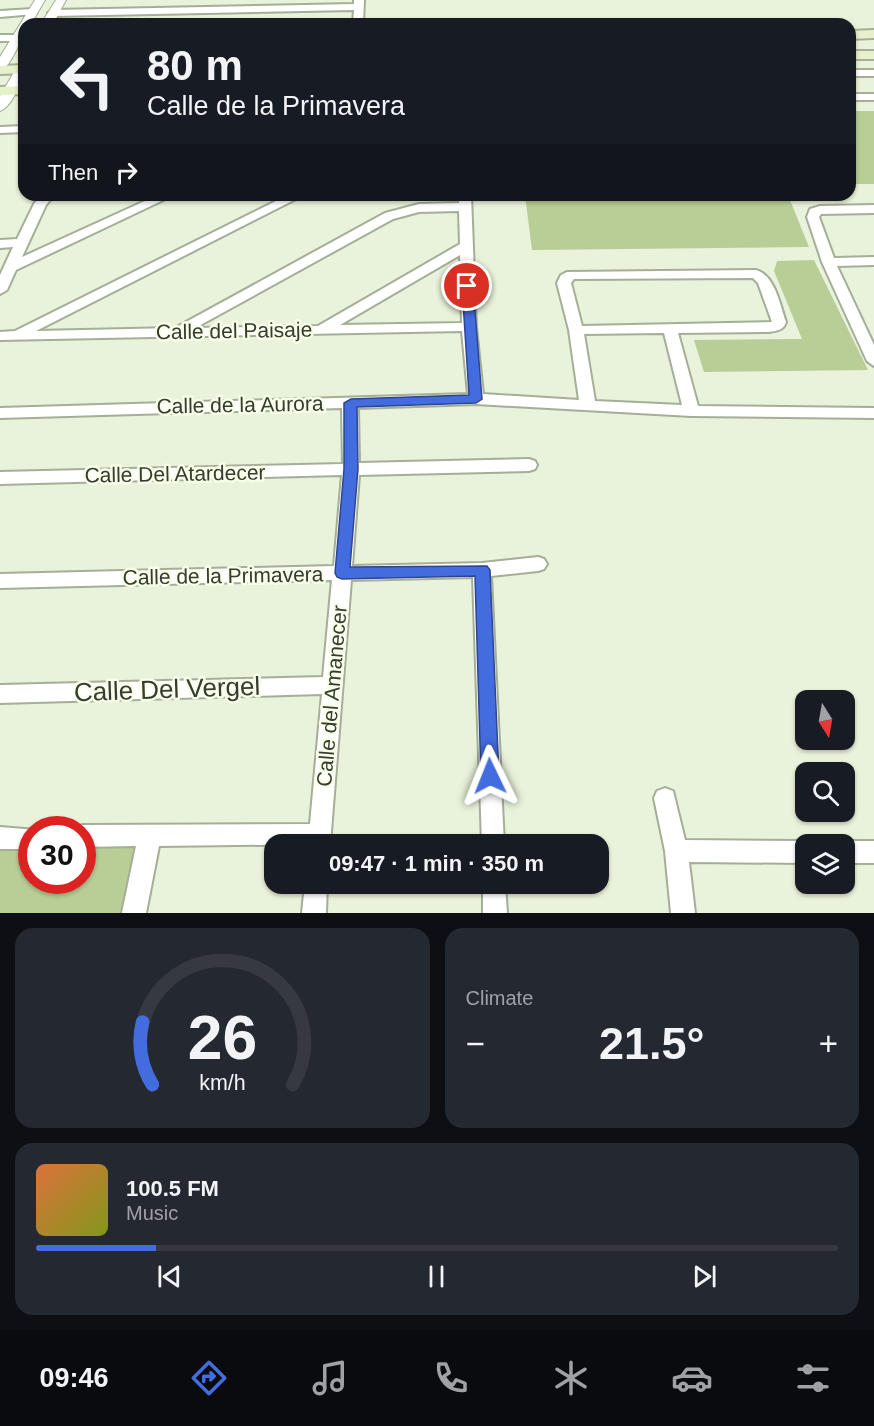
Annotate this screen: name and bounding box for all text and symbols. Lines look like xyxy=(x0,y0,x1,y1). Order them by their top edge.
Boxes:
icon: left xyxy=(48,42,126,120)
text: 80 m xyxy=(147,42,243,89)
text: Calle de la Primavera xyxy=(147,91,405,121)
icon: right xyxy=(110,156,143,189)
text: Then xyxy=(48,160,98,185)
pin xyxy=(441,260,492,311)
icon: arrive xyxy=(450,269,483,302)
street label: Calle del Paisaje xyxy=(156,318,312,343)
street label: Calle de la Aurora xyxy=(156,392,324,417)
street label: Calle Del Atardecer xyxy=(84,460,266,487)
street label: Calle de la Primavera xyxy=(122,562,324,589)
street label: Calle del Amanecer xyxy=(312,604,351,788)
street label: Calle Del Vergel xyxy=(73,671,261,707)
north arrow xyxy=(795,690,855,750)
map controls xyxy=(795,690,855,894)
position arrow xyxy=(458,744,522,808)
button: search xyxy=(795,762,855,822)
speed limit sign: 30 xyxy=(18,816,96,894)
button: layers xyxy=(795,834,855,894)
text: 09:47 · 1 min · 350 m xyxy=(329,851,544,876)
text: Climate xyxy=(466,987,533,1009)
text: 26 xyxy=(188,1003,257,1072)
text: 21.5° xyxy=(599,1018,705,1069)
text: − xyxy=(466,1025,485,1062)
text: + xyxy=(819,1025,838,1062)
text: km/h xyxy=(199,1071,245,1095)
text: 100.5 FM xyxy=(126,1176,219,1201)
text: Music xyxy=(126,1202,178,1224)
icon: previous xyxy=(153,1260,186,1293)
icon: pause xyxy=(420,1260,453,1293)
icon: next xyxy=(688,1260,721,1293)
icon: directions xyxy=(188,1357,230,1399)
icon: music xyxy=(309,1357,351,1399)
icon: phone xyxy=(430,1357,472,1399)
icon: climate xyxy=(550,1357,592,1399)
icon: car xyxy=(671,1357,713,1399)
icon: filters xyxy=(792,1357,834,1399)
text: 09:46 xyxy=(39,1363,109,1393)

